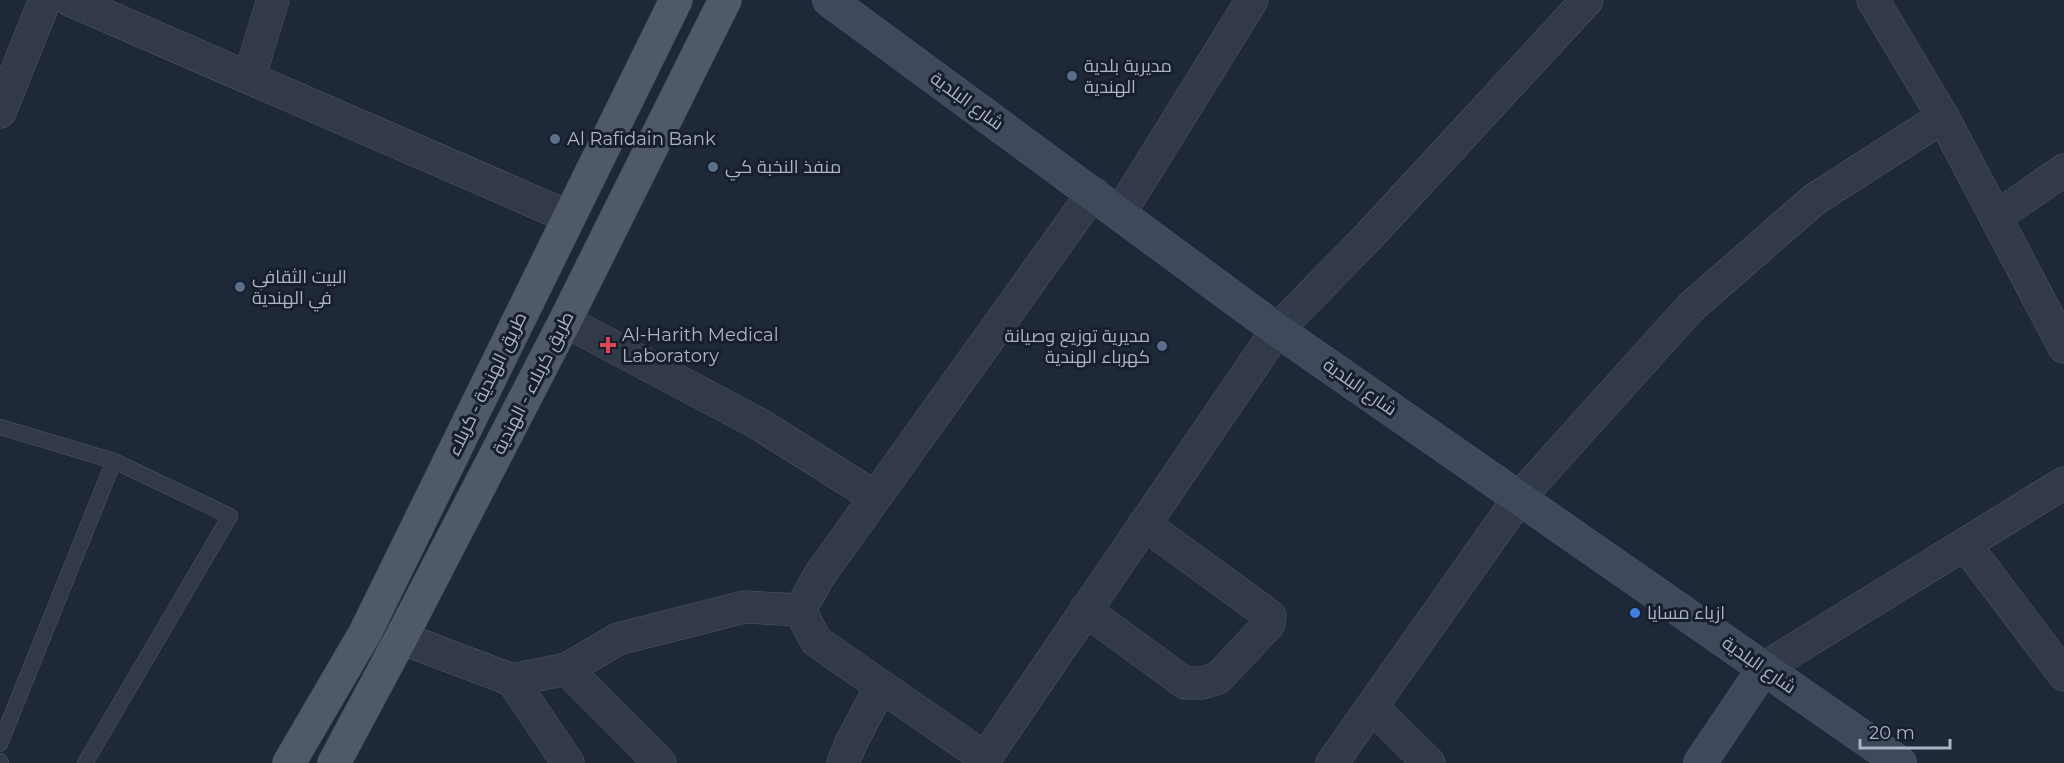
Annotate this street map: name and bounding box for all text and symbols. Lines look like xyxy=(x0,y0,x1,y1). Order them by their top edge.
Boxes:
place label: مديرية بلدية الهندية xyxy=(1084,55,1172,98)
street label: شارع البلدية xyxy=(926,67,1008,136)
marker: مديرية بلدية الهندية xyxy=(1065,69,1079,83)
place label: Al Rafidain Bank xyxy=(567,128,716,150)
marker: Al Rafidain Bank xyxy=(548,132,562,146)
place label: منفذ النخبة كي xyxy=(725,156,841,181)
marker: منفذ النخبة كي xyxy=(706,160,720,174)
place label: البيت الثقافي في الهندية xyxy=(252,266,347,312)
marker: البيت الثقافي في الهندية xyxy=(233,280,247,294)
street label: طريق الهندية - كربلاء xyxy=(443,308,532,460)
street label: طريق كربلاء - الهندية xyxy=(487,308,579,459)
place label: Al-Harith Medical Laboratory xyxy=(622,324,779,367)
place label: مديرية توزيع وصيانة كهرباء الهندية xyxy=(1005,325,1150,368)
marker: Al-Harith Medical Laboratory xyxy=(599,336,617,354)
marker: مديرية توزيع وصيانة كهرباء الهندية xyxy=(1155,339,1169,353)
street label: شارع البلدية xyxy=(1318,354,1401,421)
place label: ازياء مسايا xyxy=(1647,602,1725,624)
marker: ازياء مسايا xyxy=(1628,606,1642,620)
street label: شارع البلدية xyxy=(1717,632,1800,699)
scale bar xyxy=(1860,712,1950,750)
text: 20 m xyxy=(1869,722,1915,744)

